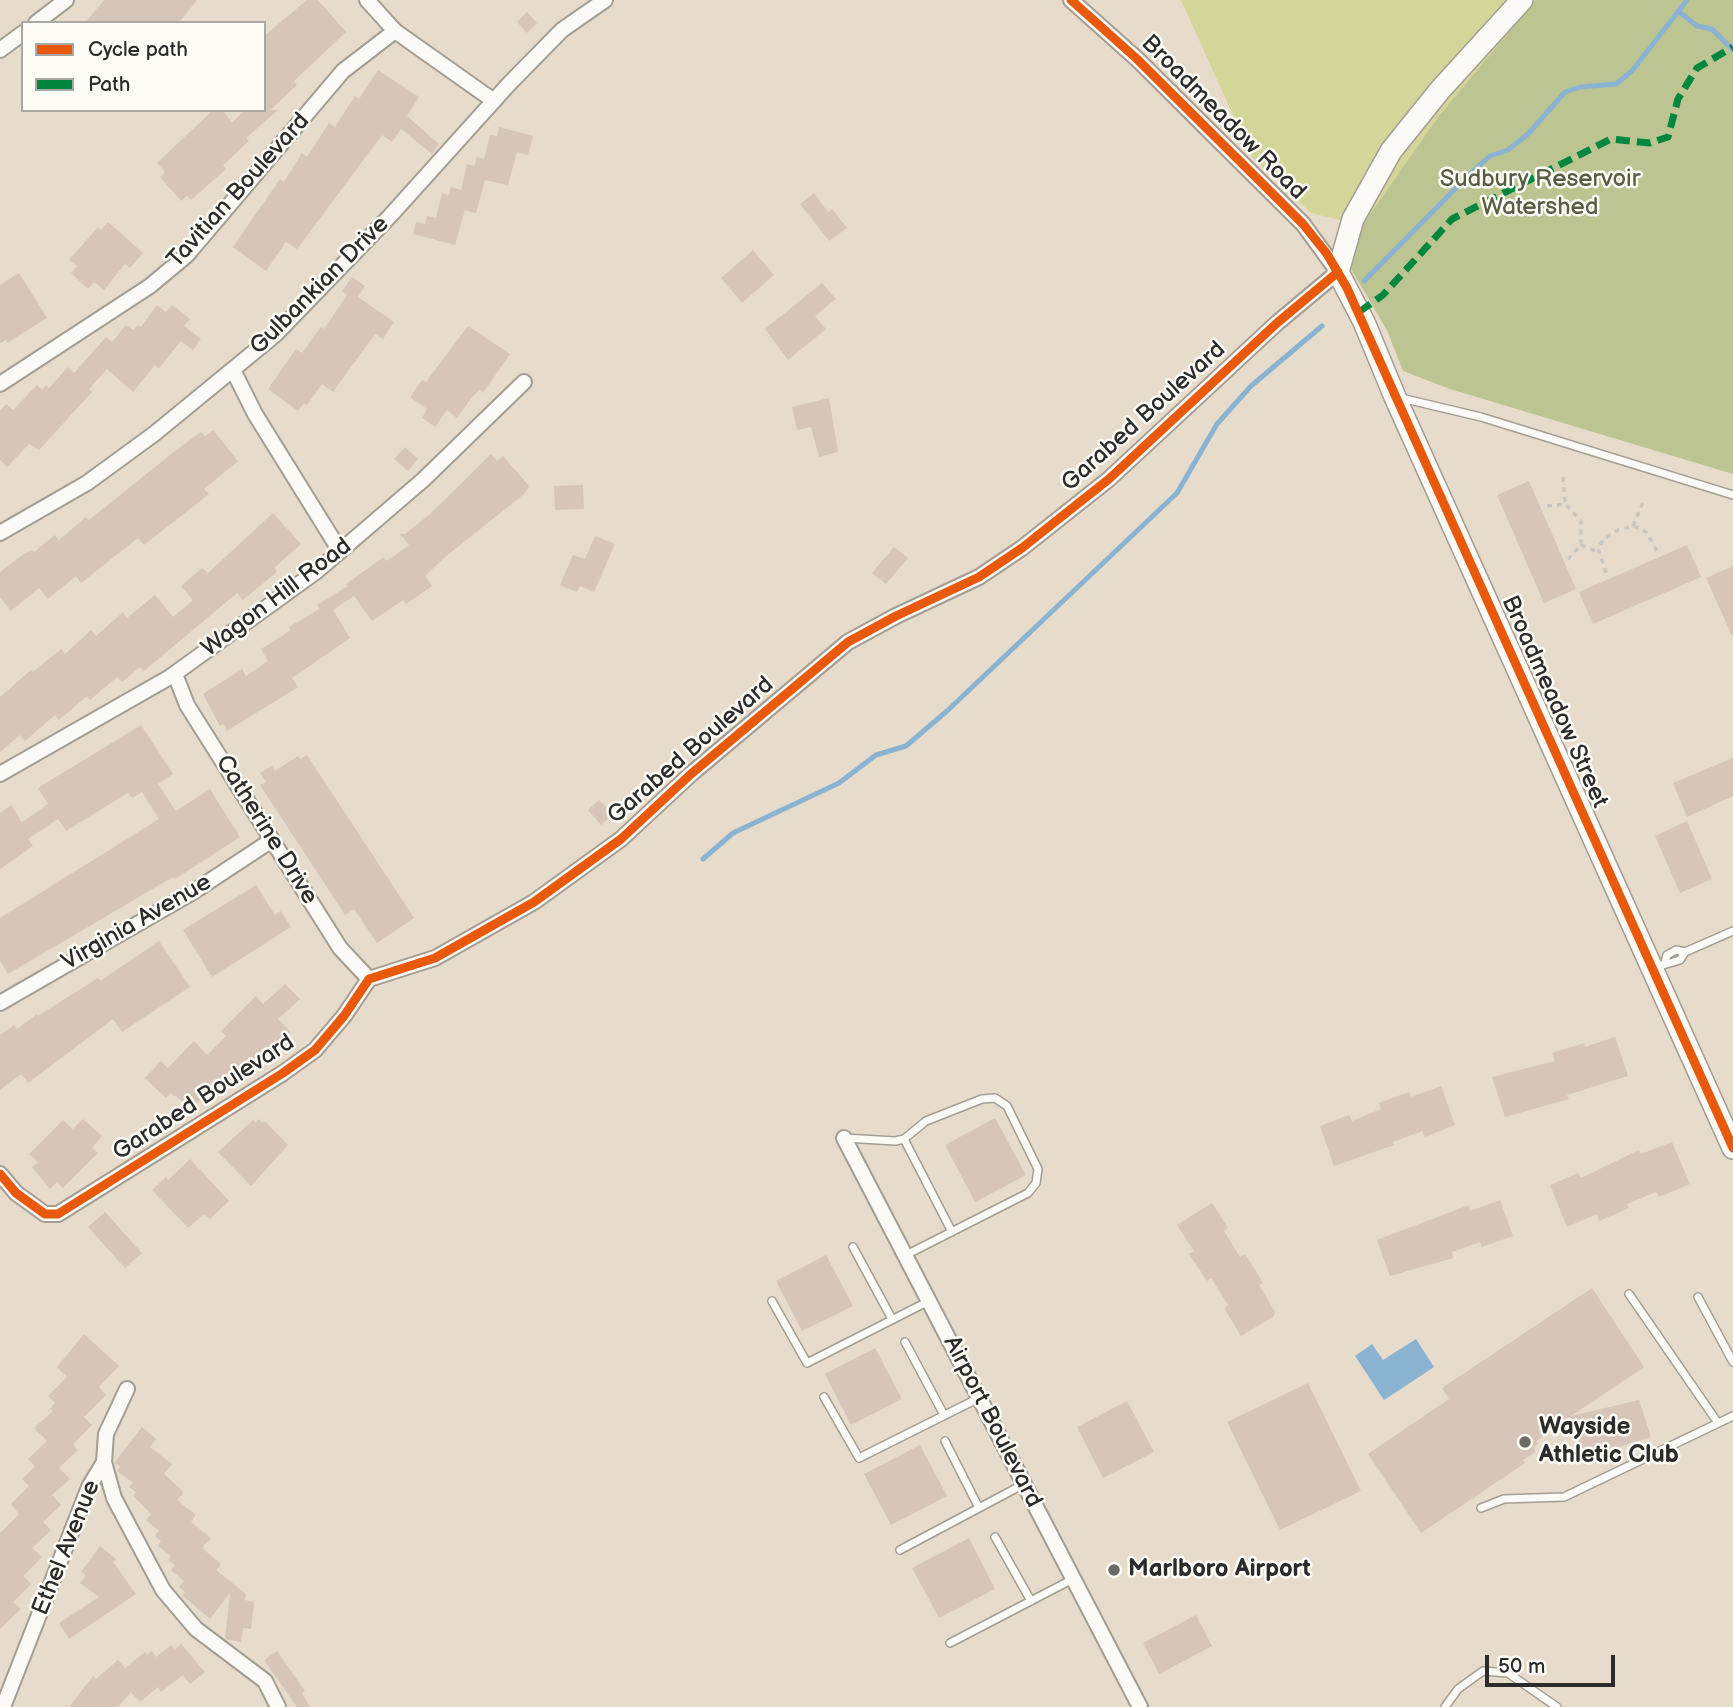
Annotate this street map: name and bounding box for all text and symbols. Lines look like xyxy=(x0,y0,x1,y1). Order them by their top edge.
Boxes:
legend xyxy=(21,21,266,112)
street label: Broadmeadow Road xyxy=(1135,30,1311,206)
text: Cycle path xyxy=(88,37,188,62)
text: Path xyxy=(88,72,130,97)
street label: Tavitian Boulevard xyxy=(162,108,316,274)
park label: Sudbury Reservoir Watershed xyxy=(1440,166,1640,222)
street label: Gulbankian Drive xyxy=(244,210,396,362)
street label: Garabed Boulevard xyxy=(1056,336,1232,498)
street label: Wagon Hill Road xyxy=(196,532,358,664)
street label: Broadmeadow Street xyxy=(1494,592,1614,812)
street label: Garabed Boulevard xyxy=(602,671,780,831)
street label: Catherine Drive xyxy=(209,750,323,910)
street label: Virginia Avenue xyxy=(57,869,217,977)
street label: Garabed Boulevard xyxy=(108,1029,300,1167)
street label: Airport Boulevard xyxy=(936,1331,1048,1513)
place label: Wayside Athletic Club xyxy=(1539,1414,1679,1470)
marker: Wayside Athletic Club xyxy=(1517,1434,1533,1450)
street label: Ethel Avenue xyxy=(27,1476,107,1620)
place label: Marlboro Airport xyxy=(1128,1556,1311,1584)
marker: Marlboro Airport xyxy=(1106,1562,1122,1578)
scale bar xyxy=(1488,1640,1618,1684)
text: 50 m xyxy=(1498,1654,1545,1679)

